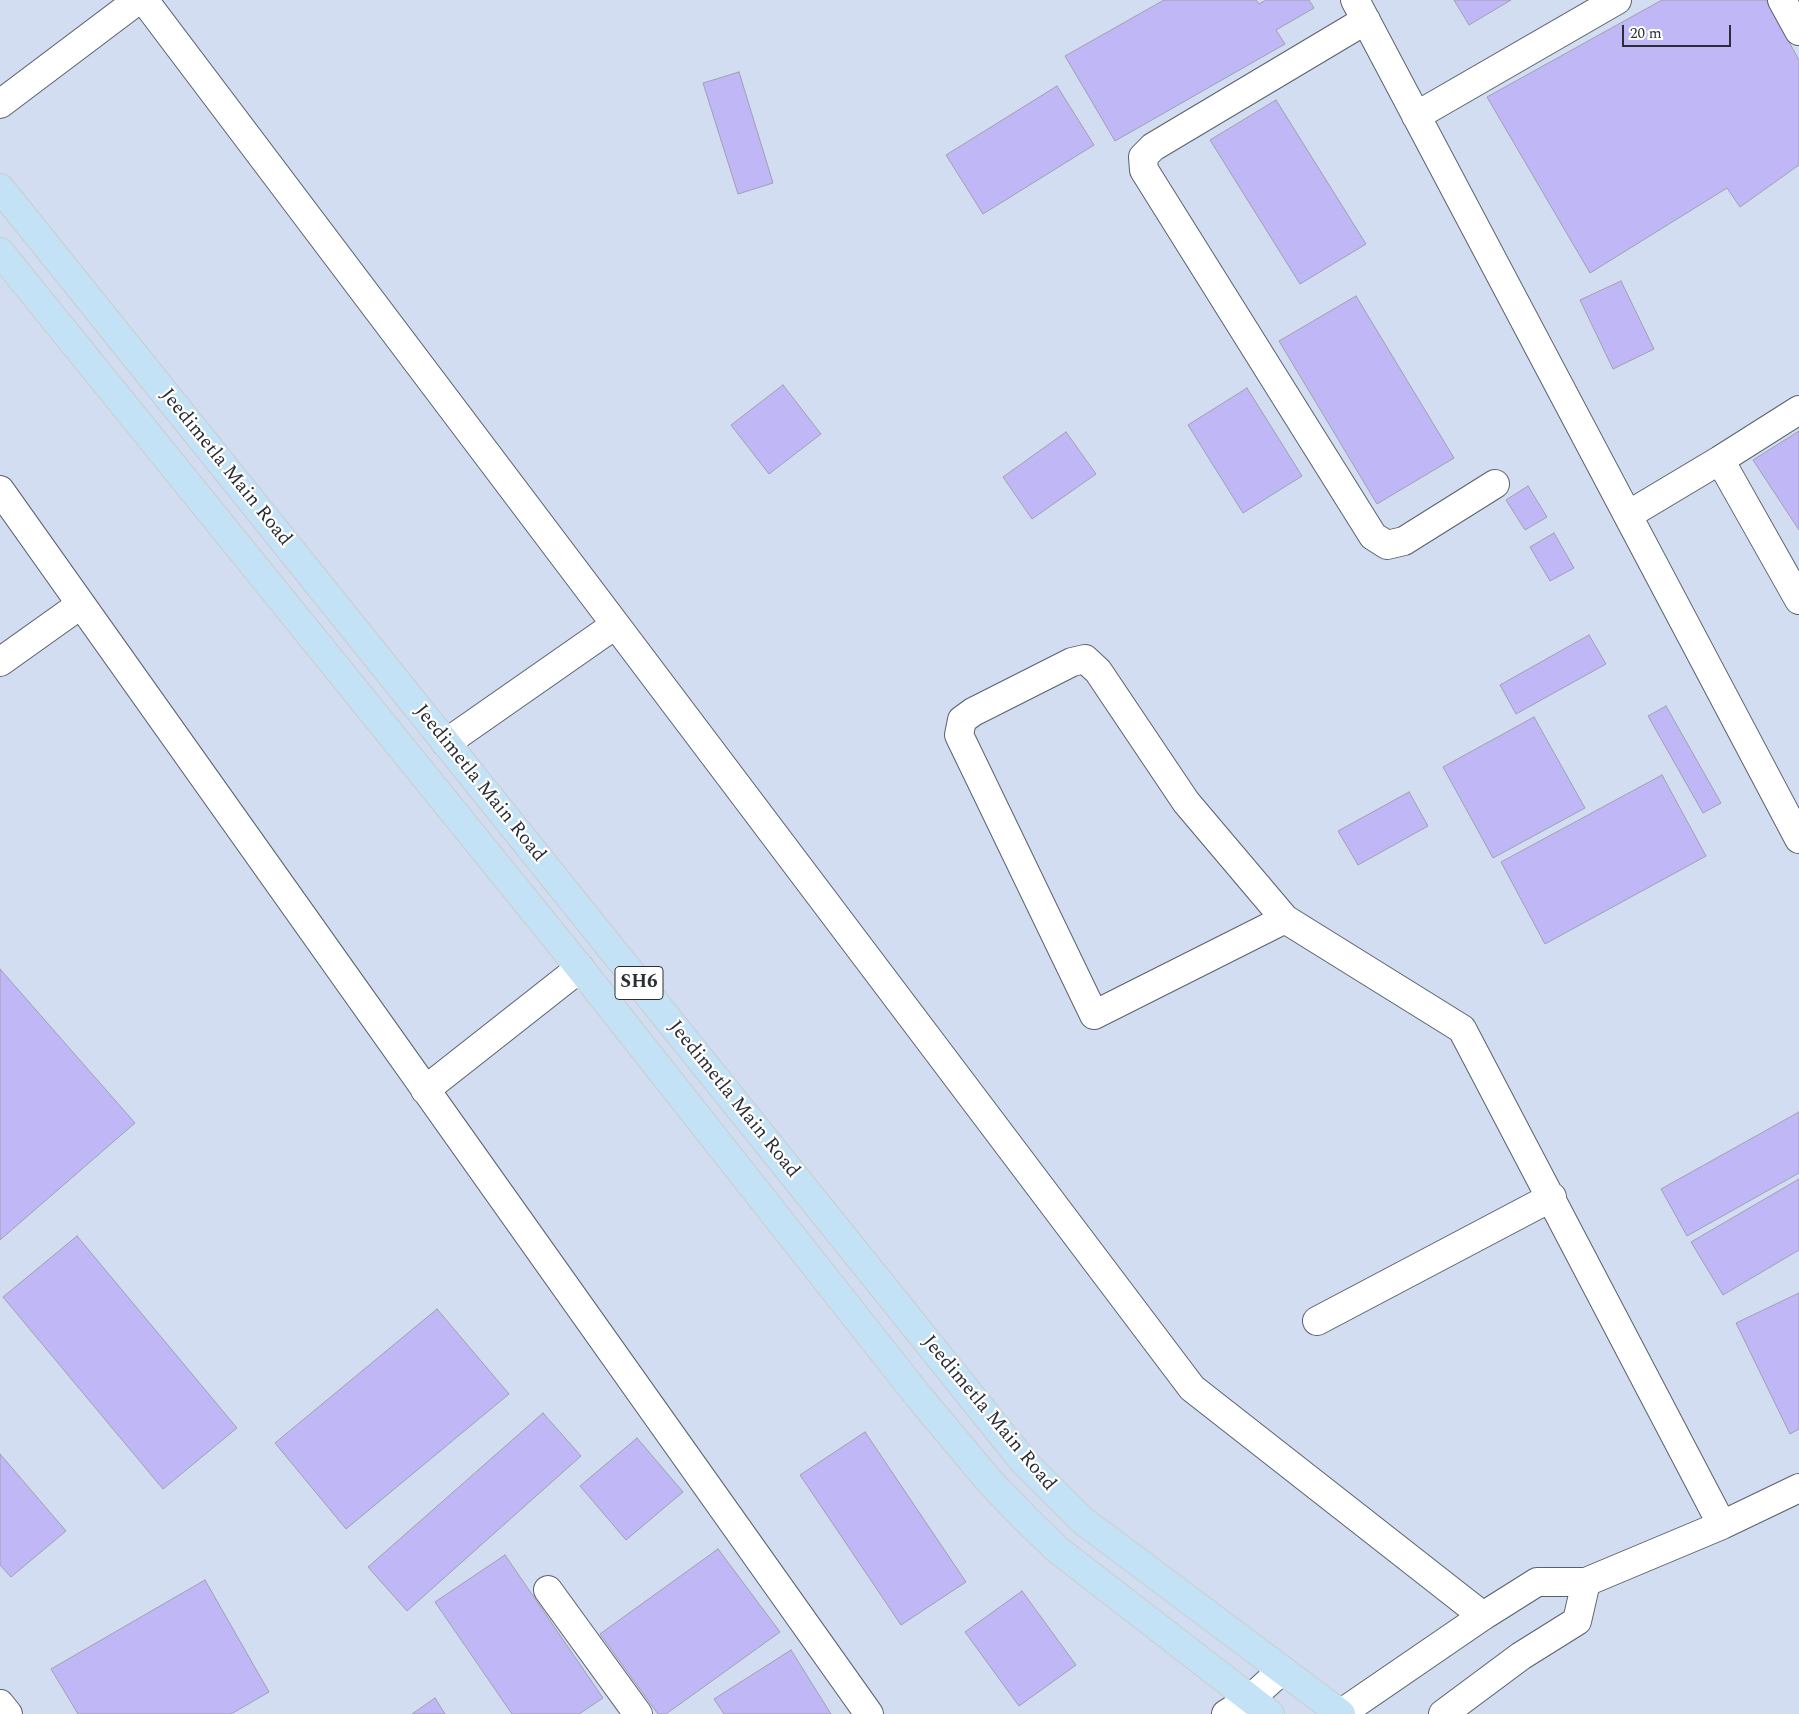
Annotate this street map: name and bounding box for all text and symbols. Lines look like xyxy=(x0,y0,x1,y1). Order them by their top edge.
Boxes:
scale bar xyxy=(1624,15,1733,47)
text: 20 m xyxy=(1630,22,1662,45)
street label: Jeedimetla Main Road xyxy=(154,384,296,552)
street label: Jeedimetla Main Road xyxy=(408,700,550,868)
road number: SH6 xyxy=(615,966,663,1000)
street label: Jeedimetla Main Road xyxy=(662,1016,804,1184)
street label: Jeedimetla Main Road xyxy=(916,1331,1060,1497)

